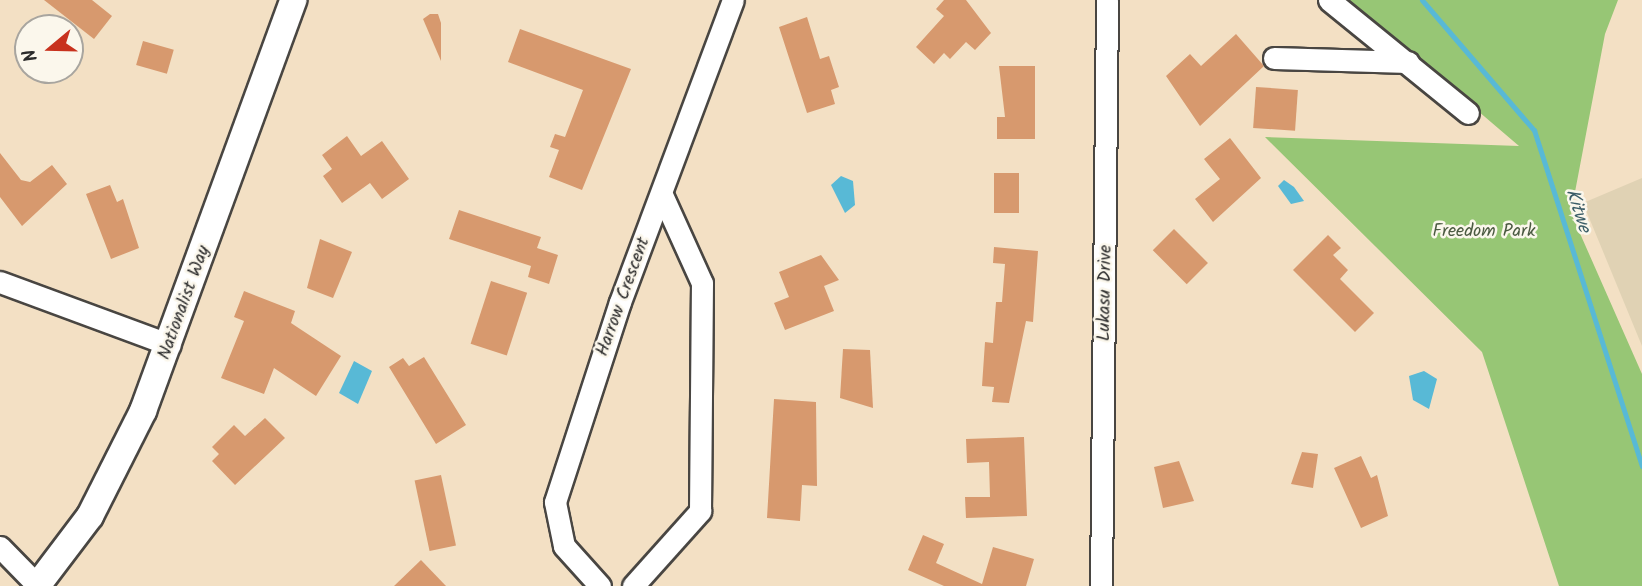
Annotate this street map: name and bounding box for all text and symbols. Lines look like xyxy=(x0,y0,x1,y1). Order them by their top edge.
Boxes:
north arrow xyxy=(14,14,84,84)
text: N xyxy=(15,45,47,66)
water label: Kitwe xyxy=(1559,186,1595,236)
park label: Freedom Park xyxy=(1433,221,1535,243)
street label: Harrow Crescent xyxy=(592,235,656,359)
street label: Nationalist Way xyxy=(154,243,216,363)
street label: Lukasu Drive xyxy=(1094,245,1118,341)

